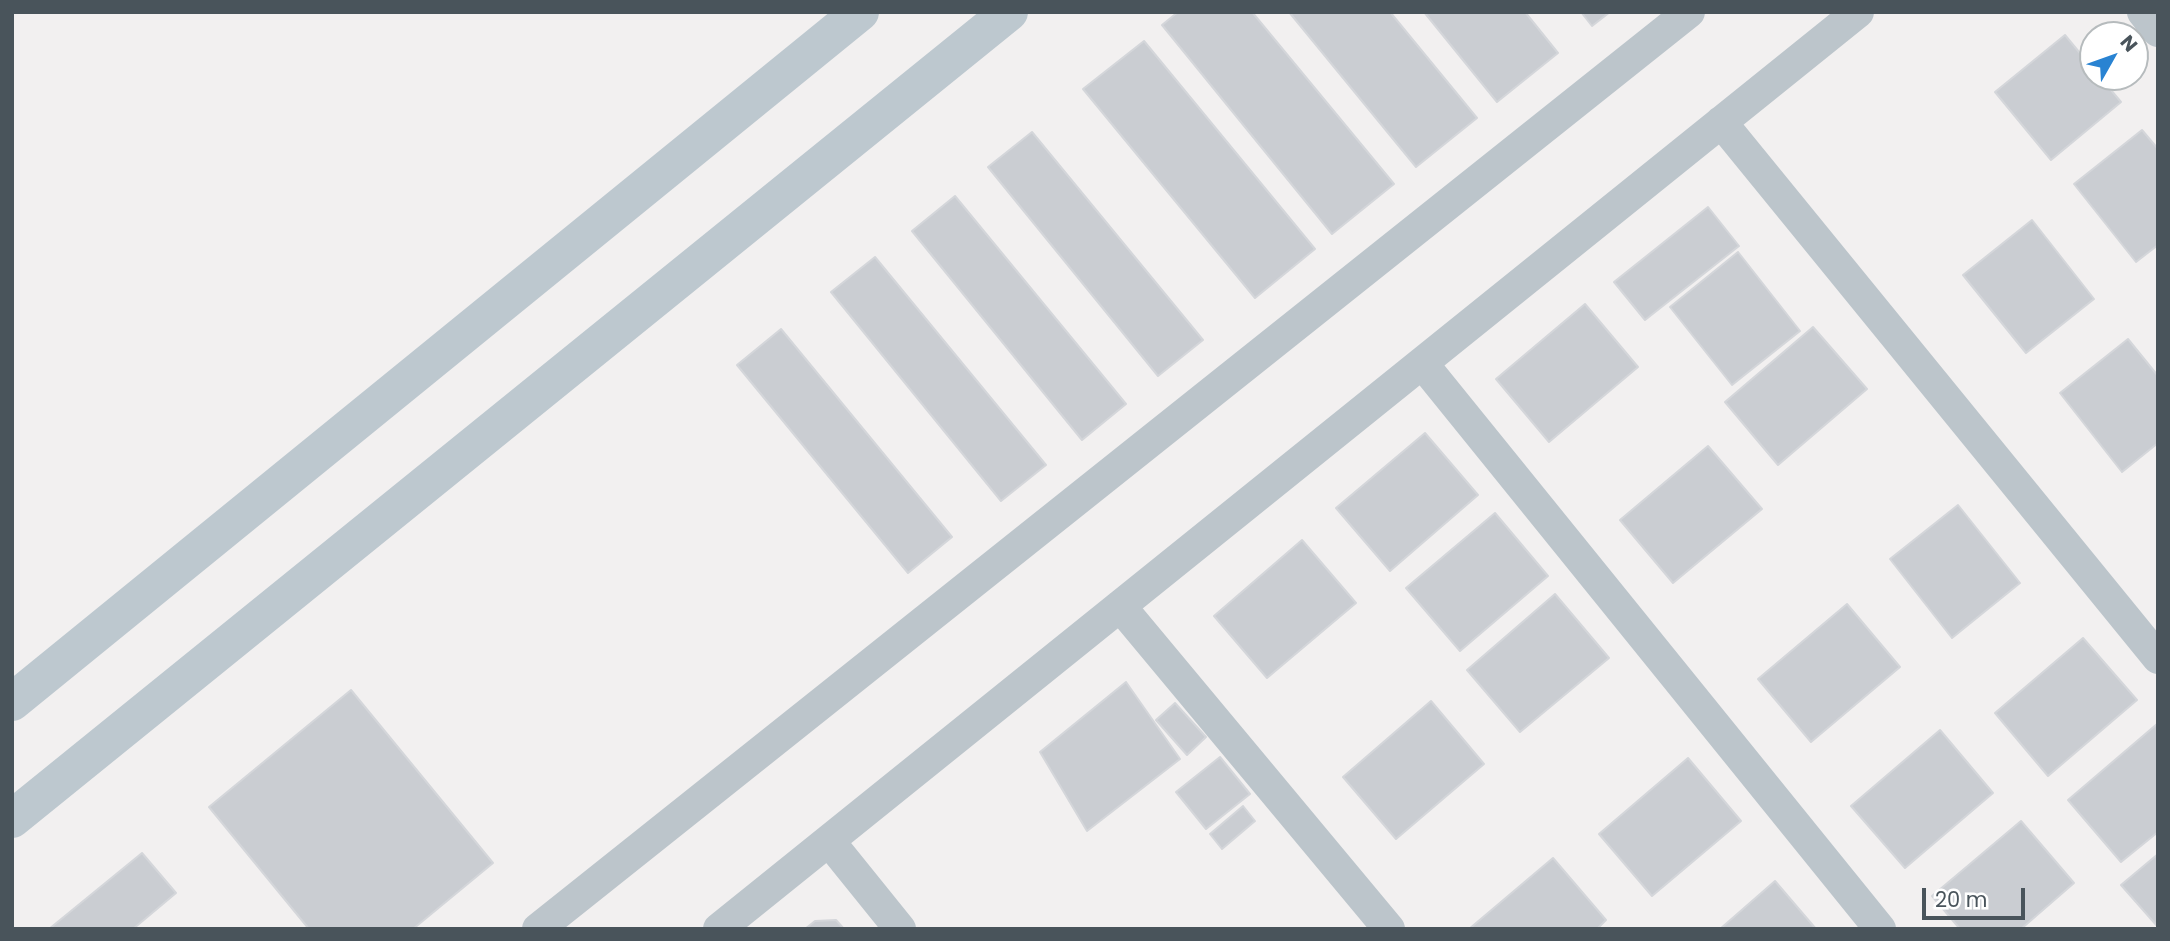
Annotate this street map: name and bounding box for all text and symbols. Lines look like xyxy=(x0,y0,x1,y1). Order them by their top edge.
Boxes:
north arrow xyxy=(2079,21,2149,91)
text: N xyxy=(2114,29,2144,58)
scale bar xyxy=(1925,874,2028,918)
text: 20 m xyxy=(1935,885,1988,914)

